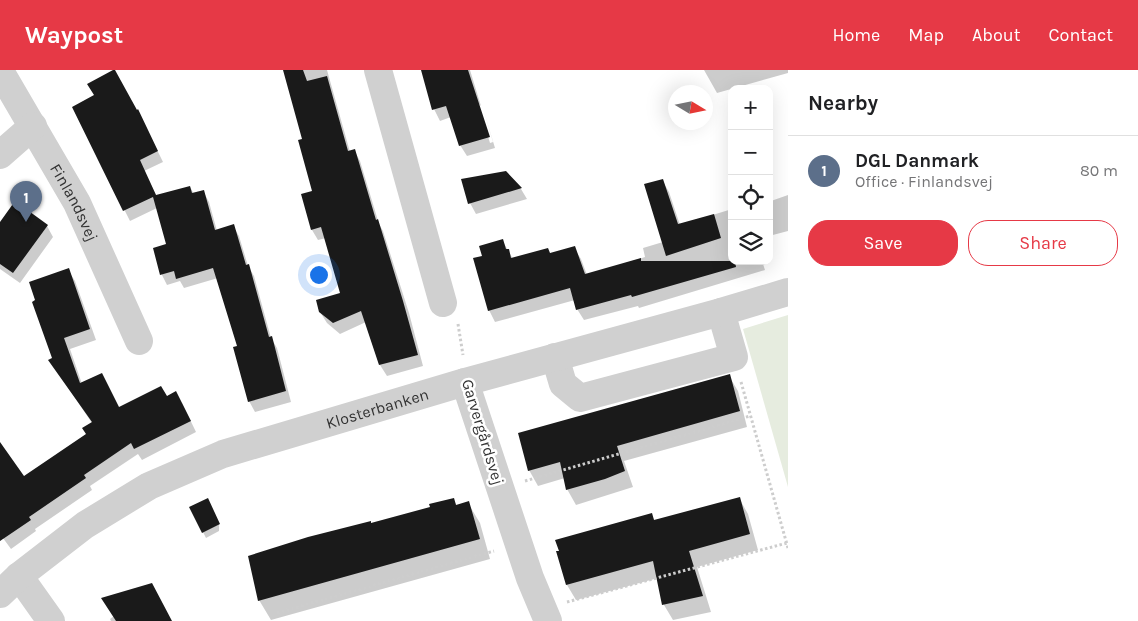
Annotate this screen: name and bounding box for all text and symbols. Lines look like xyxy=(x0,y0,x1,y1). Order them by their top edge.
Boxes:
text: Waypost xyxy=(25,21,123,49)
text: Home xyxy=(832,24,880,46)
text: Map xyxy=(908,24,944,46)
text: About xyxy=(972,24,1021,46)
text: Contact xyxy=(1049,24,1113,46)
north arrow xyxy=(668,85,713,130)
map controls xyxy=(728,85,773,265)
button: + xyxy=(728,85,773,130)
text: Nearby xyxy=(808,91,878,115)
button: − xyxy=(728,130,773,175)
text: DGL Danmark xyxy=(855,150,979,172)
street label: Finlandsvej xyxy=(46,160,102,244)
text: 1 xyxy=(821,161,827,180)
text: 80 m xyxy=(1080,161,1118,180)
text: Office · Finlandsvej xyxy=(855,172,993,191)
button: locate xyxy=(728,175,773,220)
pin: 1 xyxy=(10,181,42,222)
button: layers xyxy=(728,220,773,265)
button: Save xyxy=(808,220,958,266)
button: Share xyxy=(968,220,1118,266)
your location xyxy=(306,262,332,288)
street label: Garvergårdsvej xyxy=(458,377,508,487)
street label: Klosterbanken xyxy=(324,384,431,432)

